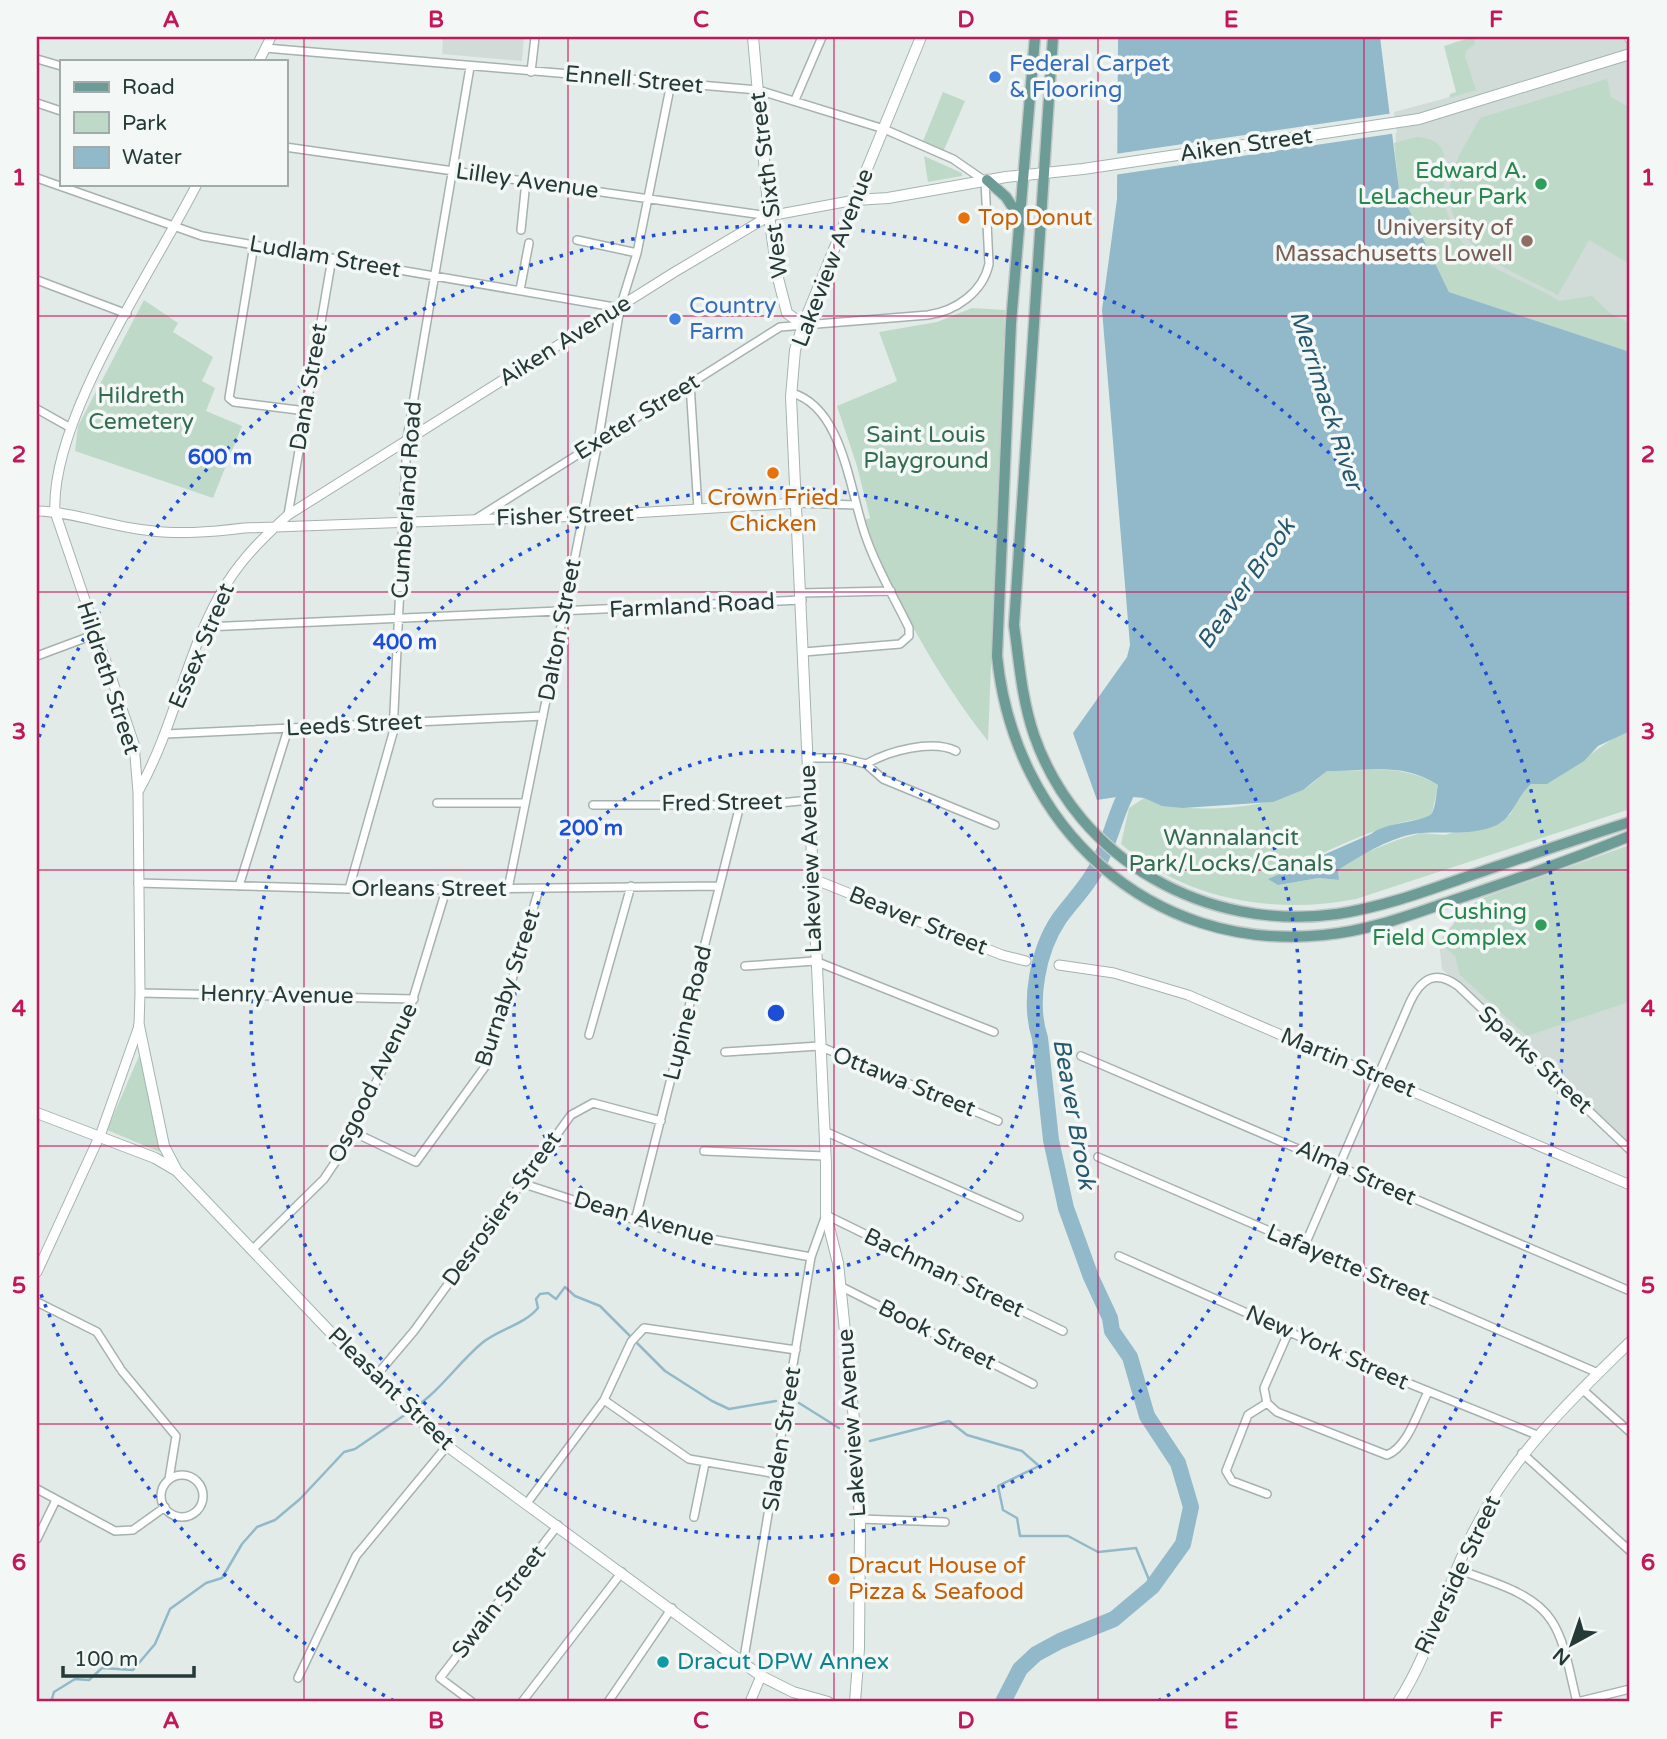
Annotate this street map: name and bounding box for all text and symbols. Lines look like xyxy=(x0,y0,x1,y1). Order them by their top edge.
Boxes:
text: A xyxy=(162,6,180,34)
text: B xyxy=(428,6,444,34)
text: C xyxy=(693,6,709,34)
text: D xyxy=(957,6,975,34)
text: E xyxy=(1224,6,1238,34)
text: F xyxy=(1489,6,1503,34)
place label: Federal Carpet & Flooring xyxy=(1009,50,1170,104)
legend xyxy=(60,60,287,186)
street label: Ennell Street xyxy=(564,60,705,100)
marker: Federal Carpet & Flooring xyxy=(987,69,1003,85)
text: Road xyxy=(122,75,175,100)
street label: West Sixth Street xyxy=(744,90,794,280)
text: Park xyxy=(122,111,167,136)
street label: Aiken Street xyxy=(1178,122,1314,168)
text: Water xyxy=(122,145,182,170)
street label: Lilley Avenue xyxy=(454,157,600,205)
place label: Edward A. LeLacheur Park xyxy=(1358,157,1527,211)
text: 1 xyxy=(12,164,26,192)
text: 1 xyxy=(1641,164,1655,192)
street label: Lakeview Avenue xyxy=(786,165,880,351)
marker: Edward A. LeLacheur Park xyxy=(1533,176,1549,192)
place label: Top Donut xyxy=(978,204,1093,232)
marker: Top Donut xyxy=(956,210,972,226)
place label: University of Massachusetts Lowell xyxy=(1274,214,1513,268)
street label: Ludlam Street xyxy=(247,230,403,284)
marker: University of Massachusetts Lowell xyxy=(1519,233,1535,249)
street label: Aiken Avenue xyxy=(494,289,636,393)
place label: Country Farm xyxy=(689,292,776,346)
water label: Merrimack River xyxy=(1283,307,1370,496)
marker: Country Farm xyxy=(667,311,683,327)
street label: Dana Street xyxy=(284,321,334,453)
street label: Exeter Street xyxy=(569,367,705,467)
park label: Hildreth Cemetery xyxy=(88,382,194,436)
street label: Cumberland Road xyxy=(386,400,428,600)
park label: Saint Louis Playground xyxy=(863,421,989,475)
text: 2 xyxy=(12,441,26,469)
text: 2 xyxy=(1641,441,1655,469)
text: 600 m xyxy=(188,445,252,470)
marker: Crown Fried Chicken xyxy=(765,465,781,481)
place label: Crown Fried Chicken xyxy=(707,484,839,538)
street label: Fisher Street xyxy=(496,500,635,532)
water label: Beaver Brook xyxy=(1190,512,1303,655)
street label: Dalton Street xyxy=(533,556,588,703)
street label: Essex Street xyxy=(163,579,241,713)
street label: Farmland Road xyxy=(608,588,776,624)
street label: Hildreth Street xyxy=(70,598,146,758)
text: 400 m xyxy=(373,630,437,655)
street label: Leeds Street xyxy=(285,707,423,743)
text: 3 xyxy=(12,718,26,746)
text: 3 xyxy=(1641,718,1655,746)
street label: Lakeview Avenue xyxy=(794,764,828,954)
street label: Fred Street xyxy=(661,788,783,818)
text: 200 m xyxy=(559,816,623,841)
park label: Wannalancit Park/Locks/Canals xyxy=(1128,824,1334,878)
street label: Orleans Street xyxy=(351,875,507,903)
street label: Beaver Street xyxy=(845,880,992,962)
place label: Cushing Field Complex xyxy=(1372,898,1527,952)
street label: Burnaby Street xyxy=(469,906,547,1070)
marker: Cushing Field Complex xyxy=(1533,917,1549,933)
street label: Lupine Road xyxy=(658,943,718,1083)
street label: Henry Avenue xyxy=(200,980,354,1010)
text: 4 xyxy=(12,995,27,1023)
text: 4 xyxy=(1641,995,1656,1023)
street label: Osgood Avenue xyxy=(322,998,424,1168)
street label: Sparks Street xyxy=(1472,1000,1598,1120)
centre of rings xyxy=(764,1001,788,1025)
street label: Martin Street xyxy=(1276,1022,1420,1104)
water label: Beaver Brook xyxy=(1046,1036,1102,1193)
street label: Ottawa Street xyxy=(828,1041,980,1123)
street label: Desrosiers Street xyxy=(436,1126,568,1292)
street label: Alma Street xyxy=(1292,1134,1421,1212)
street label: Dean Avenue xyxy=(570,1186,718,1252)
street label: Lafayette Street xyxy=(1262,1218,1434,1312)
street label: Bachman Street xyxy=(859,1222,1029,1324)
text: 5 xyxy=(12,1272,26,1300)
text: 5 xyxy=(1641,1272,1655,1300)
street label: Book Street xyxy=(874,1293,1001,1377)
street label: New York Street xyxy=(1241,1300,1413,1397)
street label: Pleasant Street xyxy=(322,1322,460,1457)
street label: Lakeview Avenue xyxy=(831,1328,873,1518)
street label: Sladen Street xyxy=(757,1365,807,1513)
street label: Riverside Street xyxy=(1409,1491,1507,1659)
street label: Swain Street xyxy=(446,1540,552,1664)
text: 6 xyxy=(12,1549,26,1577)
text: 6 xyxy=(1641,1549,1655,1577)
place label: Dracut House of Pizza & Seafood xyxy=(848,1552,1026,1606)
marker: Dracut House of Pizza & Seafood xyxy=(826,1571,842,1587)
north arrow xyxy=(1538,1610,1608,1680)
scale bar xyxy=(63,1634,194,1678)
text: N xyxy=(1549,1643,1575,1670)
text: 100 m xyxy=(74,1647,138,1672)
place label: Dracut DPW Annex xyxy=(677,1648,889,1676)
marker: Dracut DPW Annex xyxy=(655,1654,671,1670)
text: A xyxy=(162,1707,180,1735)
text: B xyxy=(428,1707,444,1735)
text: C xyxy=(693,1707,709,1735)
text: D xyxy=(957,1707,975,1735)
text: E xyxy=(1224,1707,1238,1735)
text: F xyxy=(1489,1707,1503,1735)

